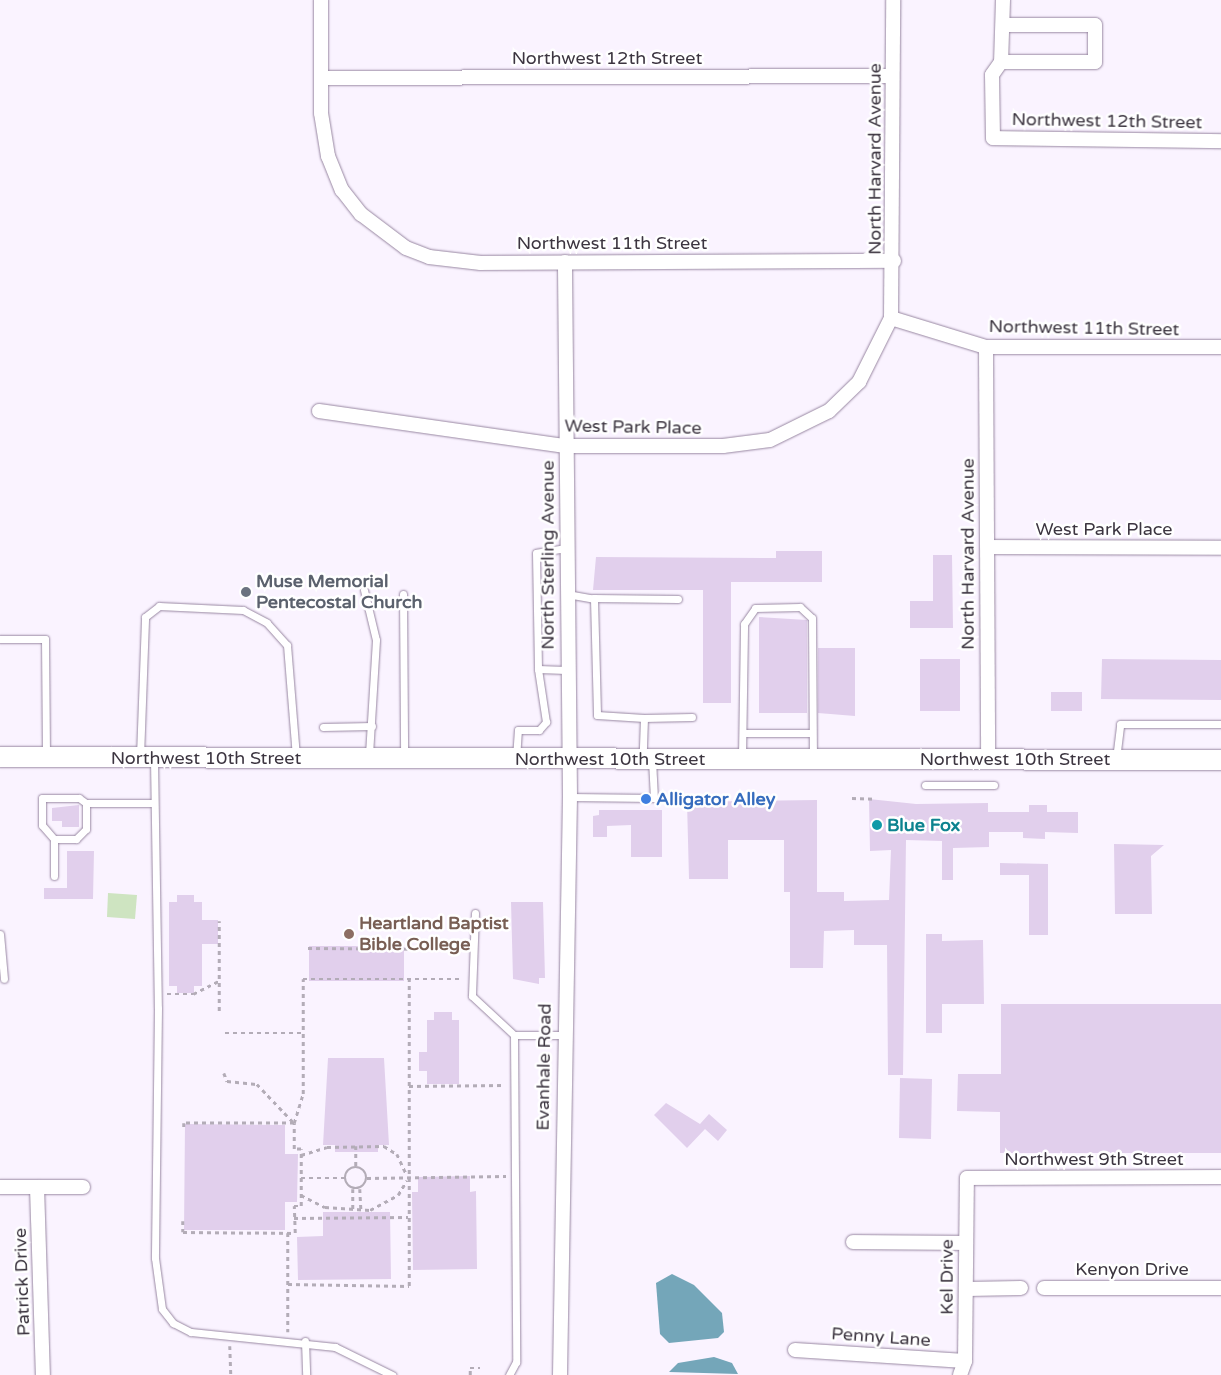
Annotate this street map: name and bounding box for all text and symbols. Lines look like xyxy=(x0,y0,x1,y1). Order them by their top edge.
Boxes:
street label: Northwest 12th Street xyxy=(512,47,702,69)
street label: North Harvard Avenue xyxy=(864,63,886,255)
street label: Northwest 12th Street xyxy=(1011,109,1203,133)
street label: Northwest 11th Street xyxy=(517,232,707,254)
street label: Northwest 11th Street xyxy=(988,316,1180,340)
street label: West Park Place xyxy=(564,415,702,439)
street label: North Harvard Avenue xyxy=(957,458,979,650)
street label: North Sterling Avenue xyxy=(537,460,559,650)
street label: West Park Place xyxy=(1035,518,1173,540)
place label: Muse Memorial Pentecostal Church xyxy=(256,571,422,614)
marker: Muse Memorial Pentecostal Church xyxy=(240,586,252,598)
street label: Northwest 10th Street xyxy=(111,747,301,769)
street label: Northwest 10th Street xyxy=(515,748,705,770)
street label: Northwest 10th Street xyxy=(920,748,1110,770)
place label: Alligator Alley xyxy=(656,788,775,810)
marker: Alligator Alley xyxy=(640,793,652,805)
place label: Blue Fox xyxy=(887,814,960,836)
marker: Blue Fox xyxy=(871,819,883,831)
place label: Heartland Baptist Bible College xyxy=(359,913,509,956)
marker: Heartland Baptist Bible College xyxy=(343,928,355,940)
street label: Evanhale Road xyxy=(532,1003,556,1131)
street label: Northwest 9th Street xyxy=(1004,1148,1184,1170)
street label: Patrick Drive xyxy=(9,1228,35,1336)
street label: Kel Drive xyxy=(936,1239,958,1315)
street label: Kenyon Drive xyxy=(1075,1258,1189,1280)
street label: Penny Lane xyxy=(830,1323,932,1351)

